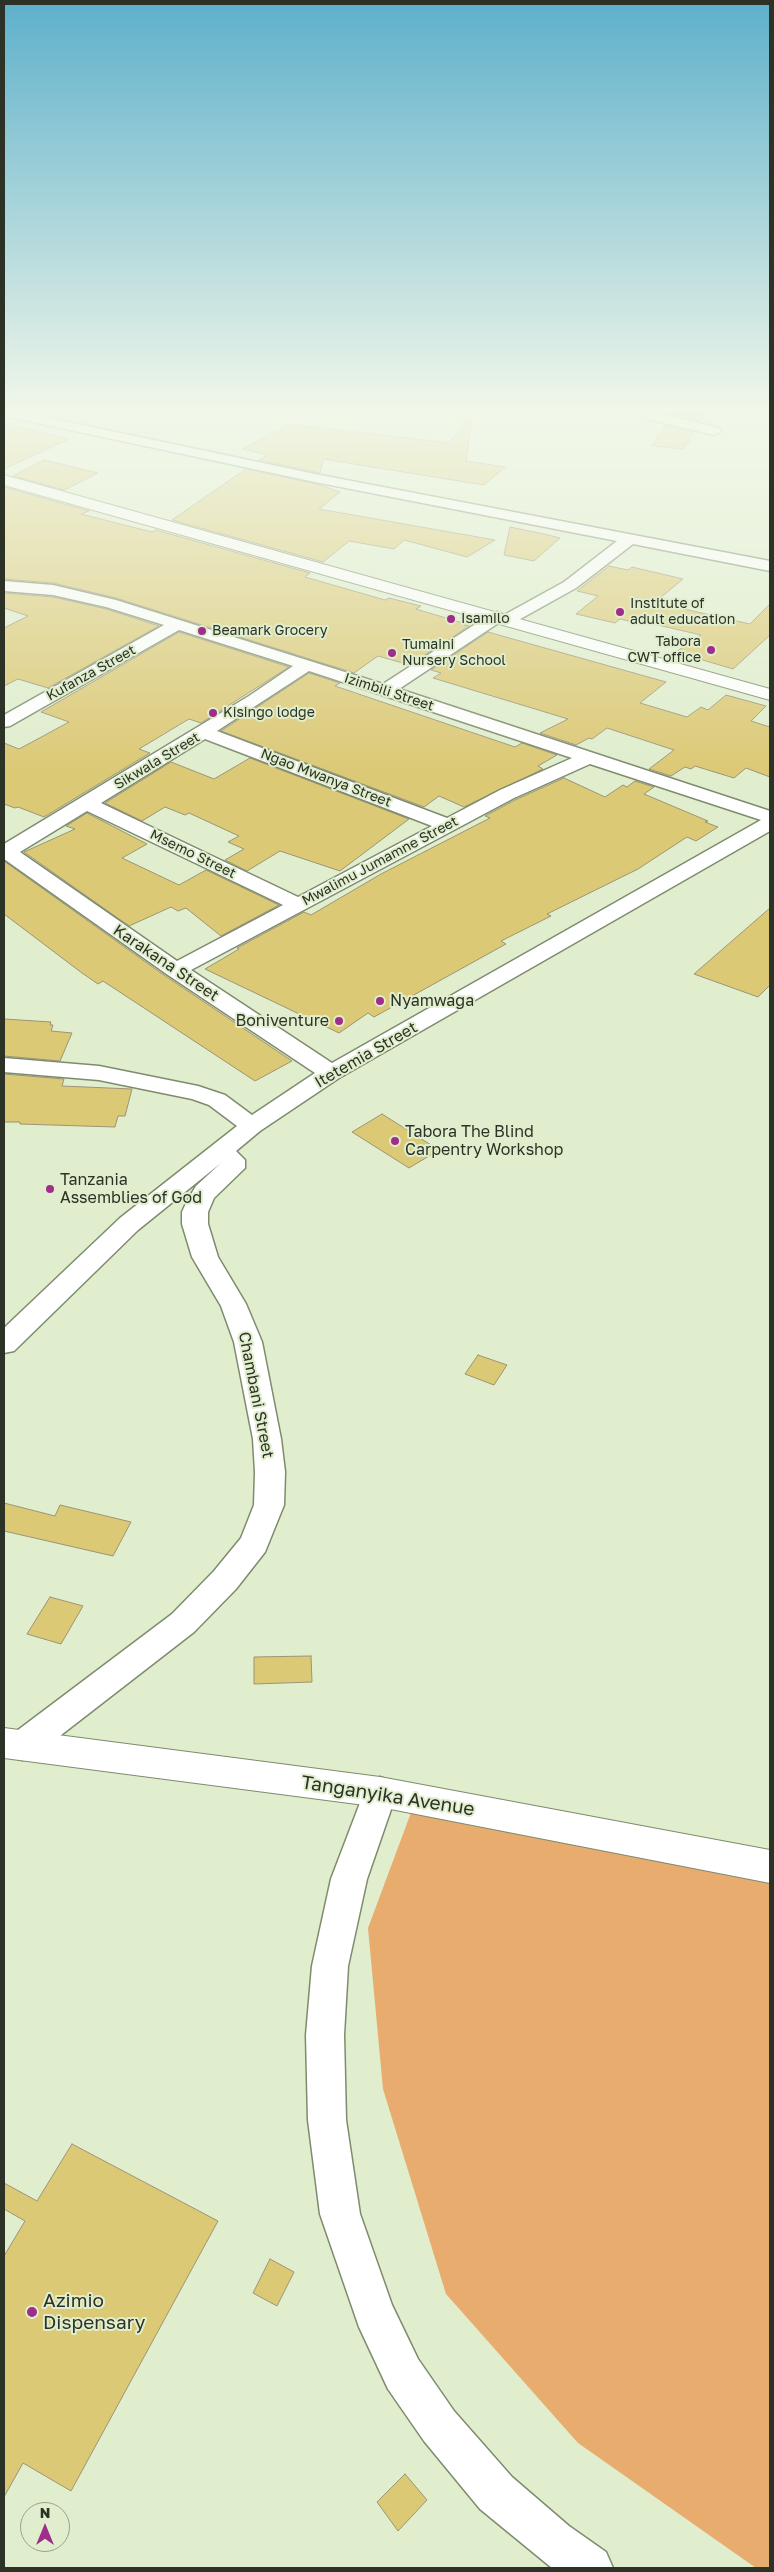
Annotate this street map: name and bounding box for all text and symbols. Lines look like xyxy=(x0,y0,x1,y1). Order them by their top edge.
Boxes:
place label: Institute of adult education xyxy=(630,596,735,628)
marker: Institute of adult education xyxy=(614,606,626,618)
place label: Isamilo xyxy=(461,611,510,627)
marker: Isamilo xyxy=(445,613,457,625)
place label: Beamark Grocery xyxy=(212,623,328,639)
marker: Beamark Grocery xyxy=(196,625,208,637)
place label: Tabora CWT office xyxy=(627,634,701,666)
place label: Tumaini Nursery School xyxy=(402,637,506,670)
street label: Kufanza Street xyxy=(44,642,138,704)
marker: Tabora CWT office xyxy=(705,644,717,656)
marker: Tumaini Nursery School xyxy=(386,647,398,659)
street label: Izimbili Street xyxy=(342,670,436,714)
place label: Kisingo lodge xyxy=(223,705,315,721)
marker: Kisingo lodge xyxy=(207,707,219,719)
street label: Sikwala Street xyxy=(111,729,203,793)
street label: Ngao Mwanya Street xyxy=(258,745,394,811)
street label: Mwalimu Jumamne Street xyxy=(299,813,461,909)
street label: Msemo Street xyxy=(147,826,239,882)
street label: Karakana Street xyxy=(110,921,222,1005)
place label: Nyamwaga xyxy=(390,991,474,1011)
marker: Nyamwaga xyxy=(374,995,386,1007)
place label: Boniventure xyxy=(236,1011,329,1031)
marker: Boniventure xyxy=(333,1015,345,1027)
street label: Itetemia Street xyxy=(311,1018,421,1092)
place label: Tabora The Blind Carpentry Workshop xyxy=(405,1122,563,1160)
marker: Tabora The Blind Carpentry Workshop xyxy=(389,1135,401,1147)
place label: Tanzania Assemblies of God xyxy=(60,1170,202,1208)
marker: Tanzania Assemblies of God xyxy=(44,1183,56,1195)
street label: Chambani Street xyxy=(234,1330,278,1460)
street label: Tanganyika Avenue xyxy=(300,1771,476,1821)
place label: Azimio Dispensary xyxy=(43,2290,145,2334)
marker: Azimio Dispensary xyxy=(25,2305,39,2319)
north arrow xyxy=(20,2502,70,2552)
text: N xyxy=(40,2504,50,2521)

